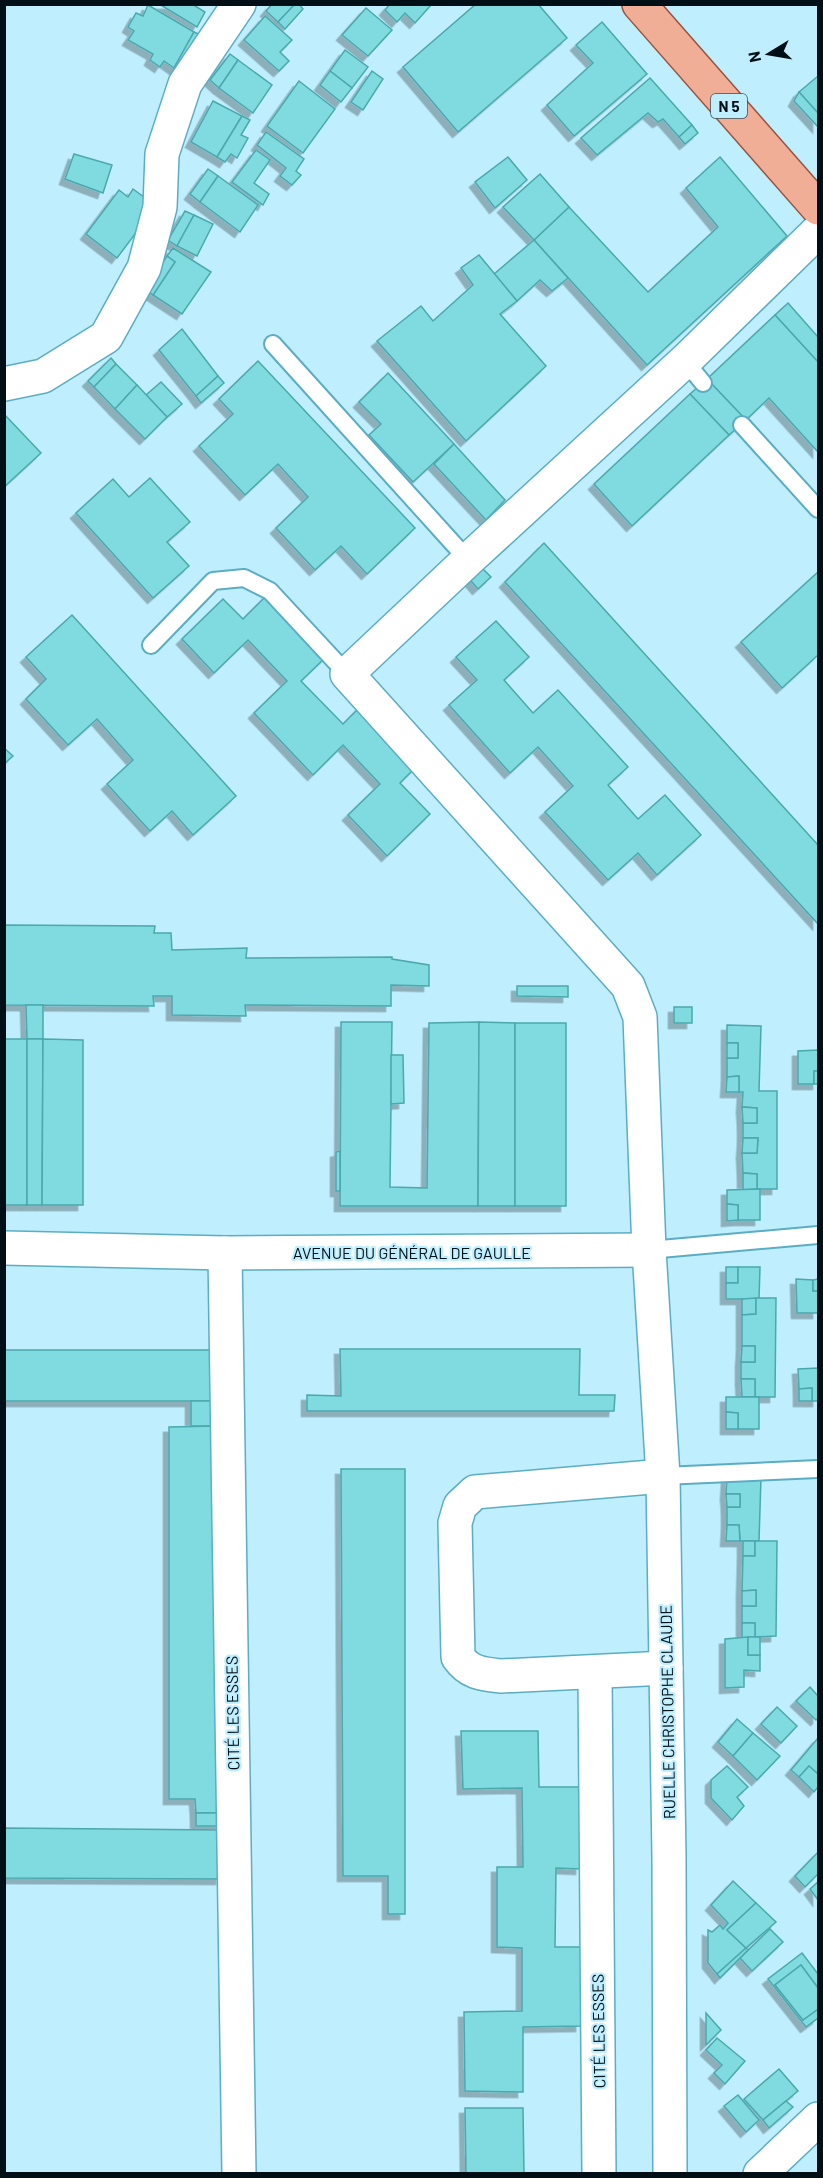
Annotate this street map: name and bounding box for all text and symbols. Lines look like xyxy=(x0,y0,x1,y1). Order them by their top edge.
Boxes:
north arrow xyxy=(739,24,799,84)
text: N xyxy=(743,50,764,64)
road number: N 5 xyxy=(711,94,747,118)
street label: AVENUE DU GÉNÉRAL DE GAULLE xyxy=(293,1243,531,1262)
street label: RUELLE CHRISTOPHE CLAUDE xyxy=(656,1605,678,1819)
street label: CITÉ LES ESSES xyxy=(222,1656,242,1770)
street label: CITÉ LES ESSES xyxy=(588,1974,608,2088)

